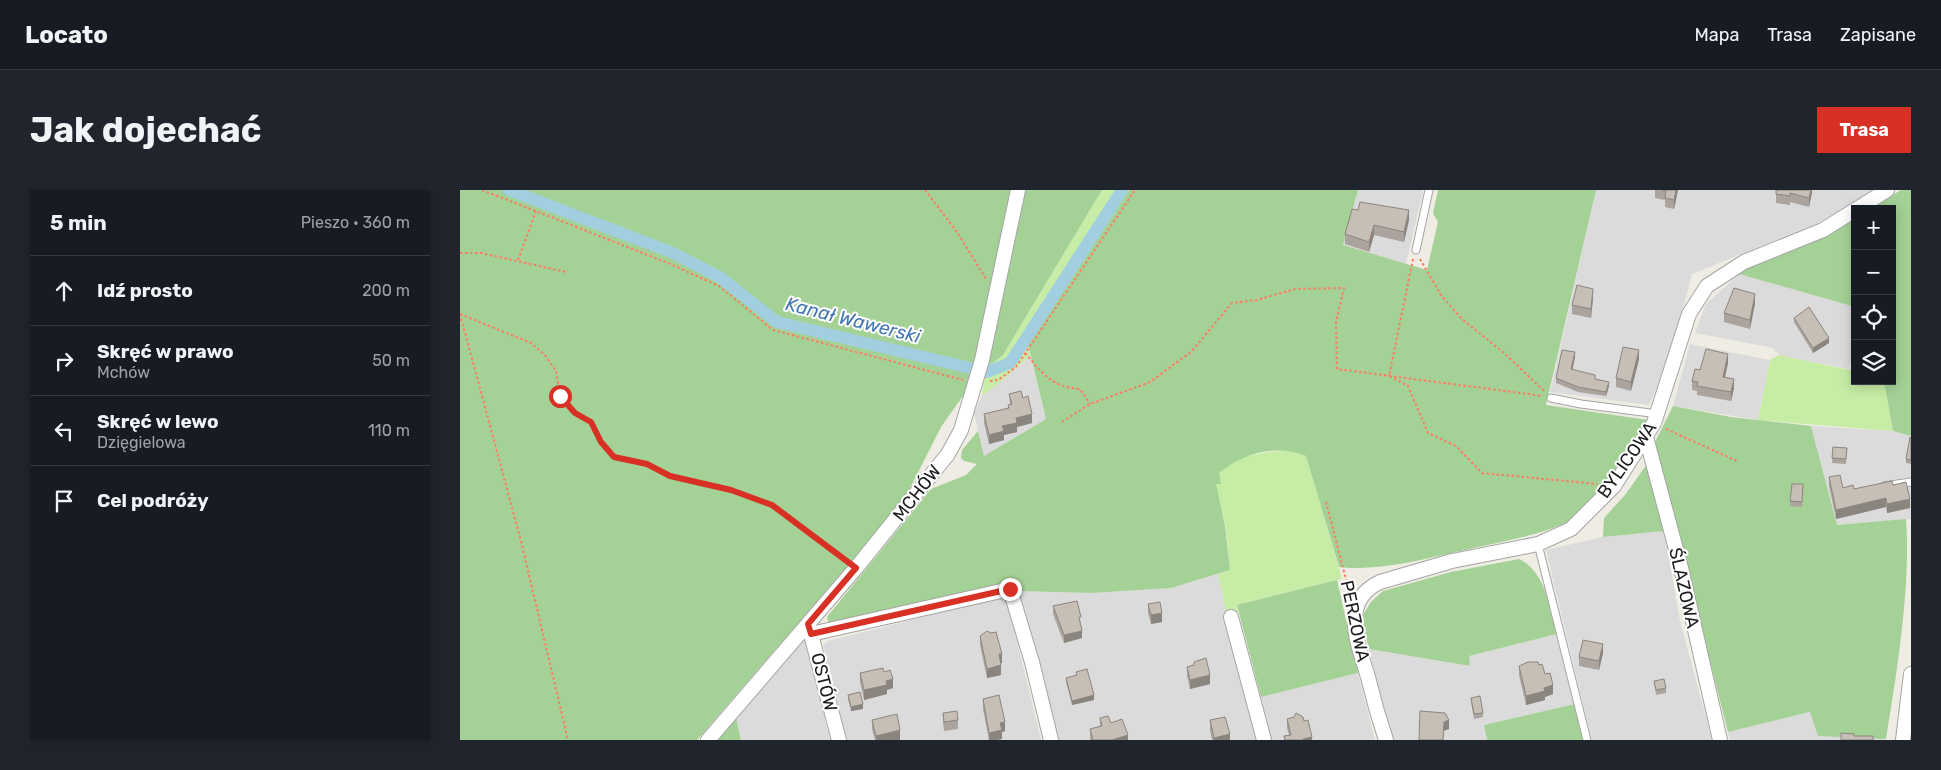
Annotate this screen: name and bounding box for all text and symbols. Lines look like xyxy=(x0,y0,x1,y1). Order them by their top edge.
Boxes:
text: Locato xyxy=(25,21,108,49)
text: Mapa xyxy=(1694,24,1739,46)
text: Trasa xyxy=(1767,24,1812,46)
text: Zapisane xyxy=(1840,24,1916,46)
button: Trasa xyxy=(1817,107,1911,153)
text: Jak dojechać xyxy=(30,109,261,151)
map controls xyxy=(1851,205,1896,385)
button: + xyxy=(1851,205,1896,250)
text: 5 min xyxy=(50,210,107,235)
text: Pieszo · 360 m xyxy=(301,213,410,232)
button: − xyxy=(1851,250,1896,295)
icon: ahead xyxy=(50,277,78,305)
text: Idź prosto xyxy=(97,279,193,302)
text: 200 m xyxy=(362,281,410,300)
water label: Kanał Wawerski xyxy=(783,292,923,348)
button: locate xyxy=(1851,295,1896,340)
text: Skręć w prawo xyxy=(97,340,234,363)
button: layers xyxy=(1851,340,1896,385)
icon: right xyxy=(50,347,78,375)
text: 50 m xyxy=(372,351,410,370)
text: Mchów xyxy=(97,363,150,382)
route start xyxy=(549,385,572,408)
text: Skręć w lewo xyxy=(97,410,219,433)
icon: left xyxy=(50,417,78,445)
street label: BYLICOWA xyxy=(1593,418,1661,502)
text: 110 m xyxy=(368,421,410,440)
text: Dzięgielowa xyxy=(97,433,186,452)
street label: MCHÓW xyxy=(888,460,946,526)
icon: arrive xyxy=(50,487,78,515)
text: Cel podróży xyxy=(97,489,209,512)
street label: ŚLAZOWA xyxy=(1664,546,1704,630)
route end xyxy=(999,578,1022,601)
street label: PERZOWA xyxy=(1336,578,1374,664)
street label: OSTÓW xyxy=(806,650,842,714)

